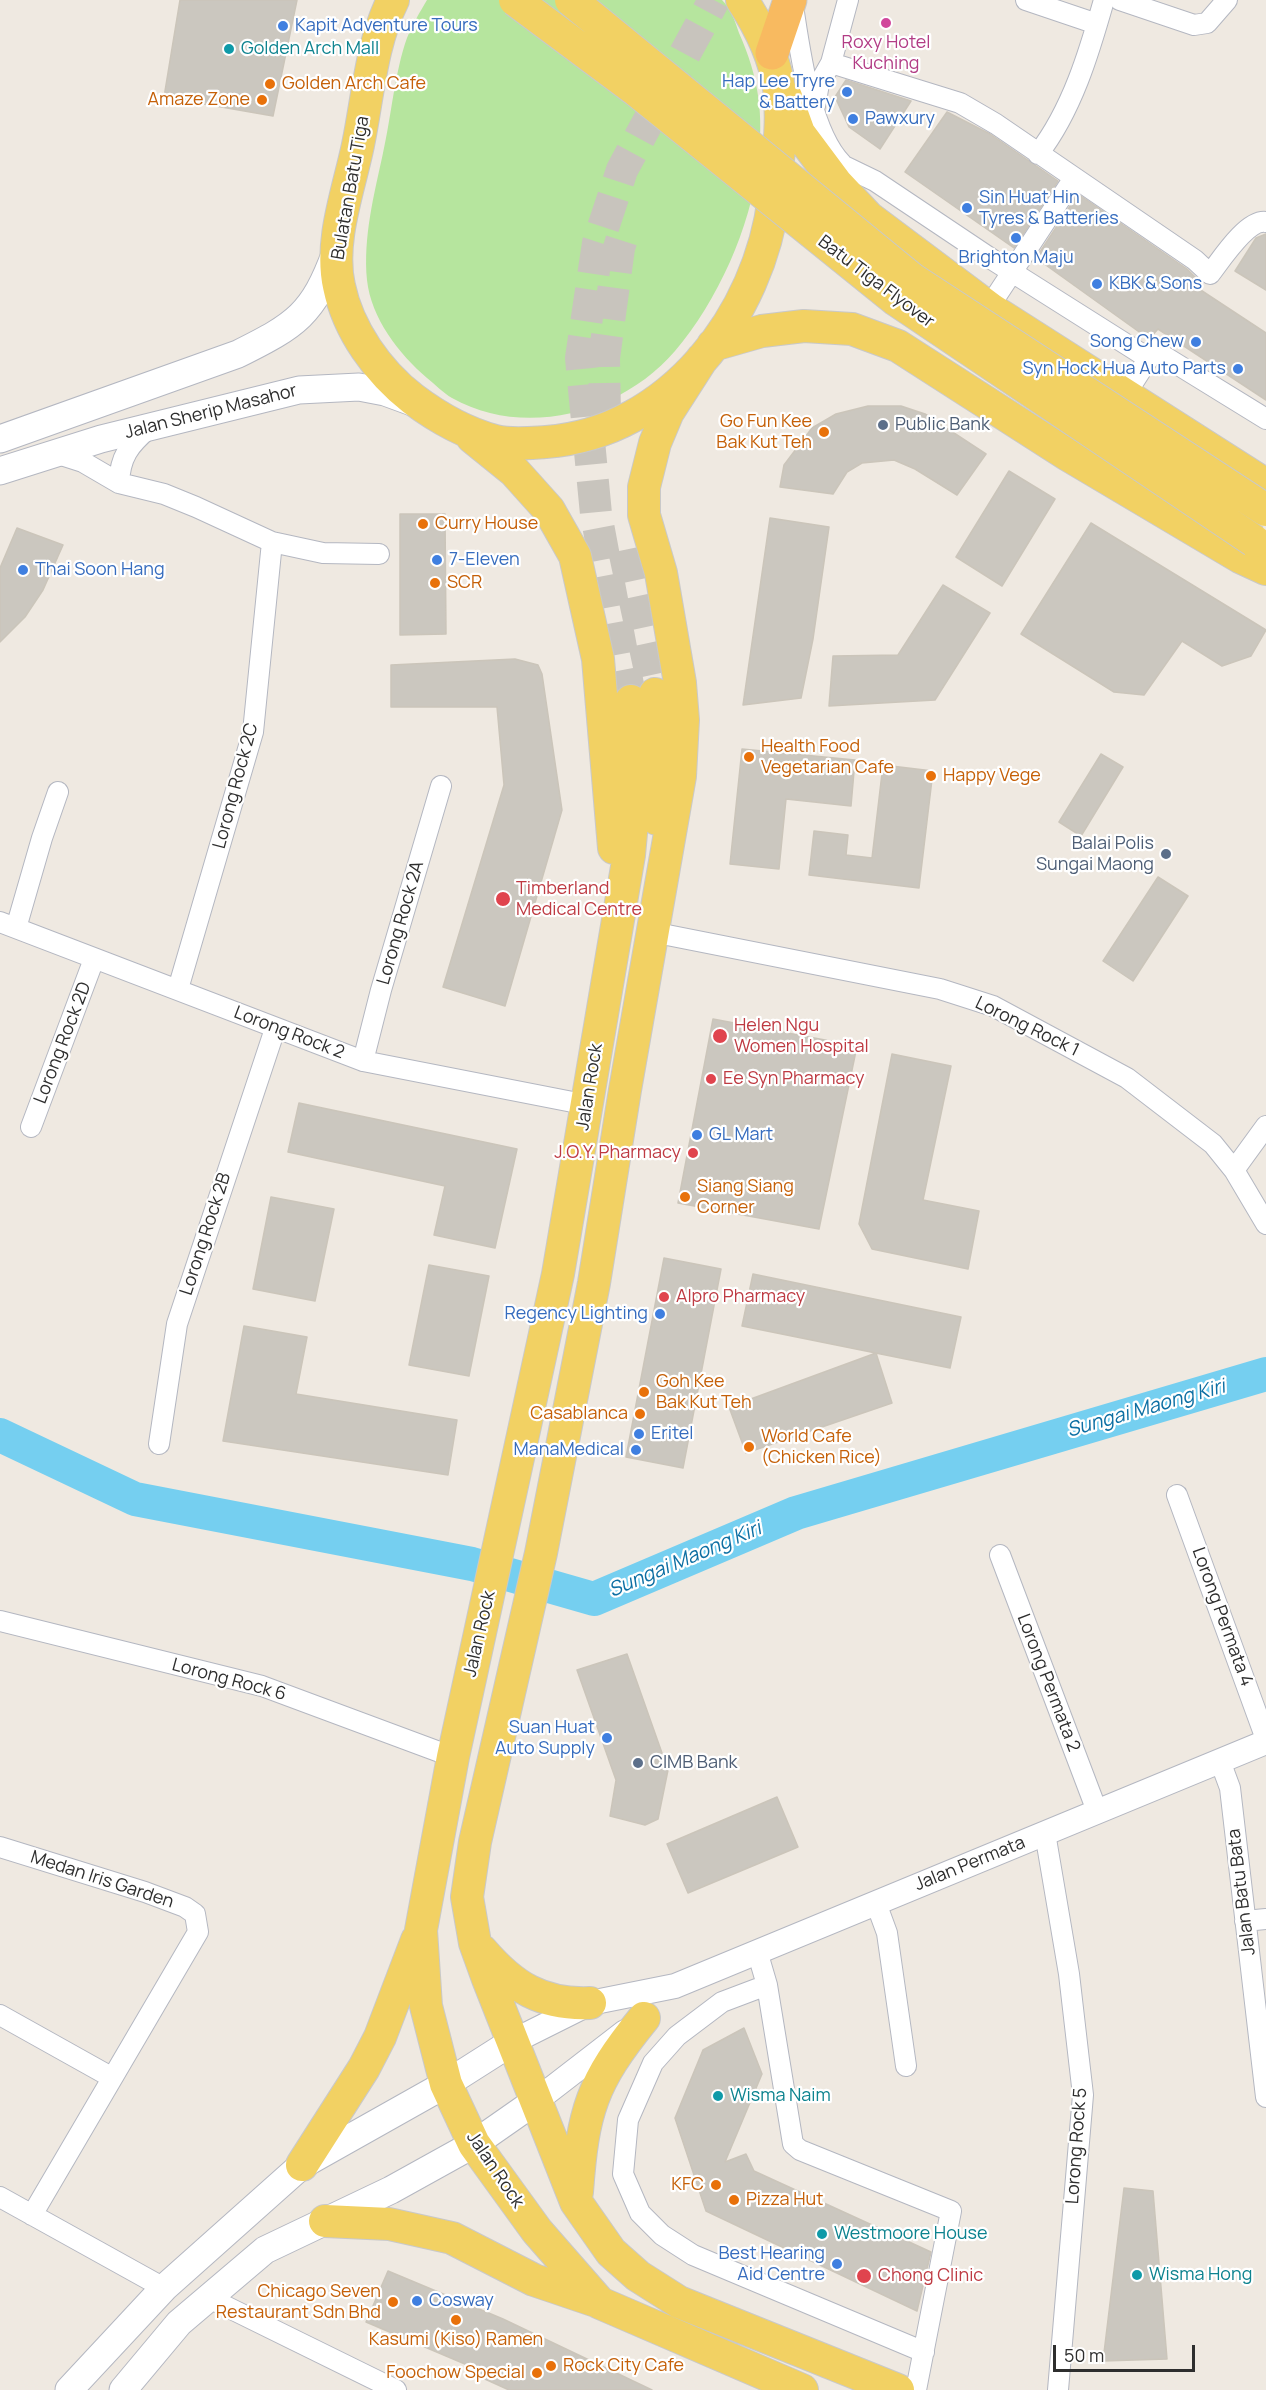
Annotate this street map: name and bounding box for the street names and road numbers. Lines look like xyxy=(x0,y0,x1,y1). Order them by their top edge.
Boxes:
street label: Bulatan Batu Tiga xyxy=(328,114,374,262)
street label: Batu Tiga Flyover xyxy=(814,231,938,333)
street label: Jalan Sherip Masahor xyxy=(123,380,299,444)
street label: Lorong Rock 2C xyxy=(209,721,263,851)
street label: Lorong Rock 2A xyxy=(373,859,429,987)
street label: Lorong Rock 2D xyxy=(30,979,96,1107)
street label: Lorong Rock 1 xyxy=(971,992,1083,1062)
street label: Lorong Rock 2 xyxy=(231,1002,347,1064)
street label: Jalan Rock xyxy=(572,1042,608,1132)
street label: Lorong Rock 2B xyxy=(176,1170,236,1298)
street label: Lorong Permata 4 xyxy=(1187,1545,1257,1689)
street label: Jalan Rock xyxy=(460,1589,500,1679)
street label: Lorong Permata 2 xyxy=(1012,1611,1084,1755)
street label: Lorong Rock 6 xyxy=(170,1654,288,1706)
street label: Jalan Batu Bata xyxy=(1224,1827,1260,1957)
street label: Jalan Permata xyxy=(912,1832,1028,1896)
street label: Medan Iris Garden xyxy=(28,1847,176,1913)
street label: Lorong Rock 5 xyxy=(1062,2087,1092,2205)
street label: Jalan Rock xyxy=(462,2128,528,2212)

